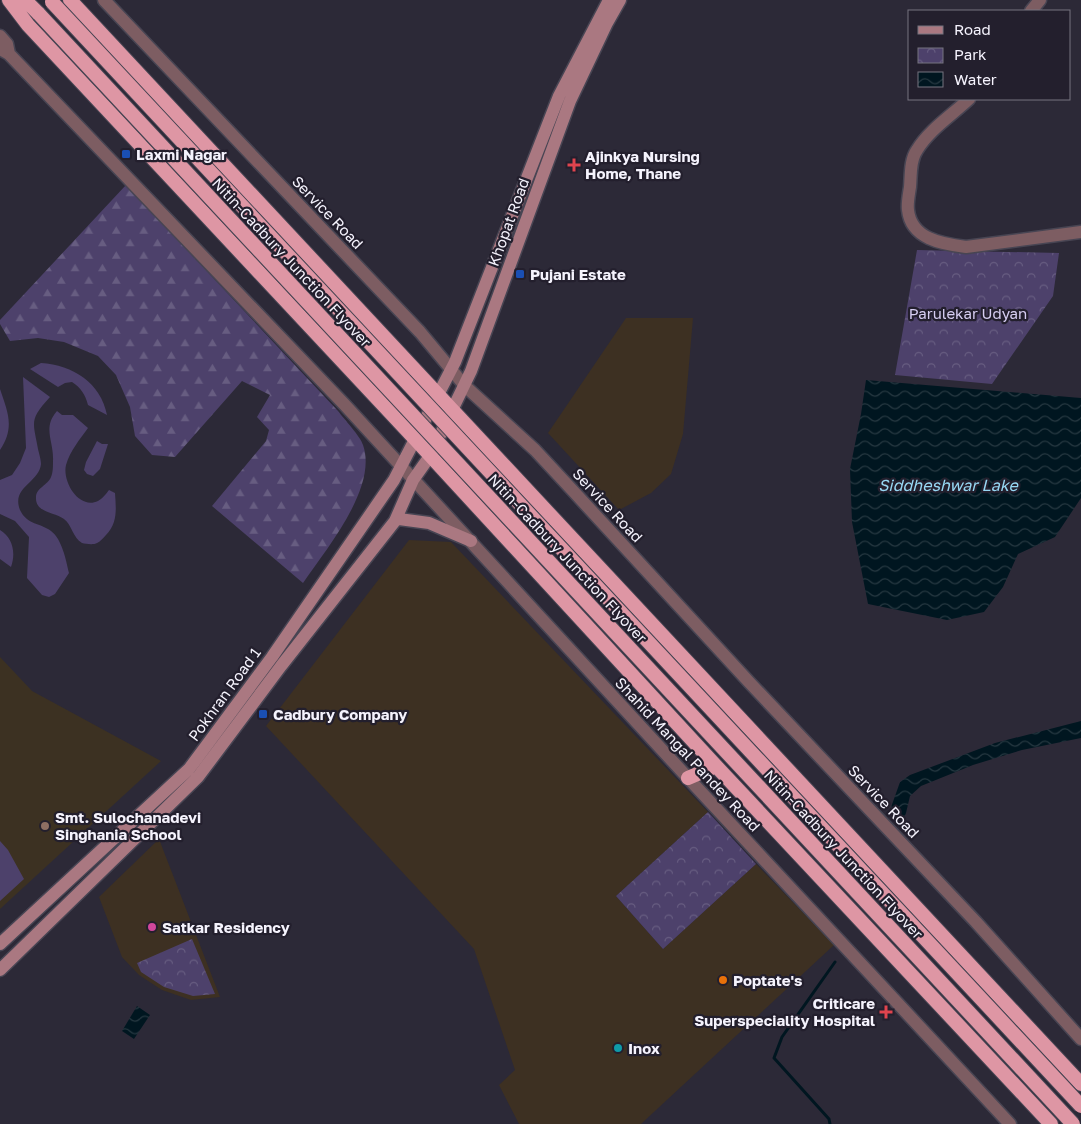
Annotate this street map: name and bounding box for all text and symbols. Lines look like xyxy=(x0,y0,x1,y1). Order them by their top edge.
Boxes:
legend xyxy=(908,10,1071,100)
text: Road xyxy=(954,20,991,38)
text: Park xyxy=(954,45,987,63)
text: Water xyxy=(954,70,997,88)
place label: Laxmi Nagar xyxy=(136,145,227,163)
place label: Ajinkya Nursing Home, Thane xyxy=(585,147,700,182)
marker: Laxmi Nagar xyxy=(120,148,132,160)
marker: Ajinkya Nursing Home, Thane xyxy=(567,158,581,172)
street label: Service Road xyxy=(289,172,367,252)
street label: Nitin-Cadbury Junction Flyover xyxy=(209,174,375,350)
street label: Khopat Road xyxy=(484,175,532,269)
place label: Pujani Estate xyxy=(530,265,626,283)
marker: Pujani Estate xyxy=(514,268,526,280)
park label: Parulekar Udyan xyxy=(909,304,1027,322)
street label: Service Road xyxy=(569,464,647,546)
street label: Nitin-Cadbury Junction Flyover xyxy=(485,470,651,646)
water label: Siddheshwar Lake xyxy=(878,475,1020,495)
street label: Pokhran Road 1 xyxy=(184,644,264,744)
street label: Shahid Mangal Pandey Road xyxy=(612,673,764,835)
place label: Cadbury Company xyxy=(273,705,407,723)
marker: Cadbury Company xyxy=(257,708,269,720)
street label: Service Road xyxy=(845,761,923,841)
street label: Nitin-Cadbury Junction Flyover xyxy=(761,766,927,942)
place label: Smt. Sulochanadevi Singhania School xyxy=(55,808,201,843)
marker: Smt. Sulochanadevi Singhania School xyxy=(39,820,51,832)
place label: Satkar Residency xyxy=(162,918,290,936)
marker: Satkar Residency xyxy=(146,921,158,933)
place label: Poptate's xyxy=(733,971,802,989)
marker: Poptate's xyxy=(717,974,729,986)
place label: Criticare Superspeciality Hospital xyxy=(694,994,875,1029)
marker: Criticare Superspeciality Hospital xyxy=(879,1005,893,1019)
place label: Inox xyxy=(628,1039,660,1057)
marker: Inox xyxy=(612,1042,624,1054)

